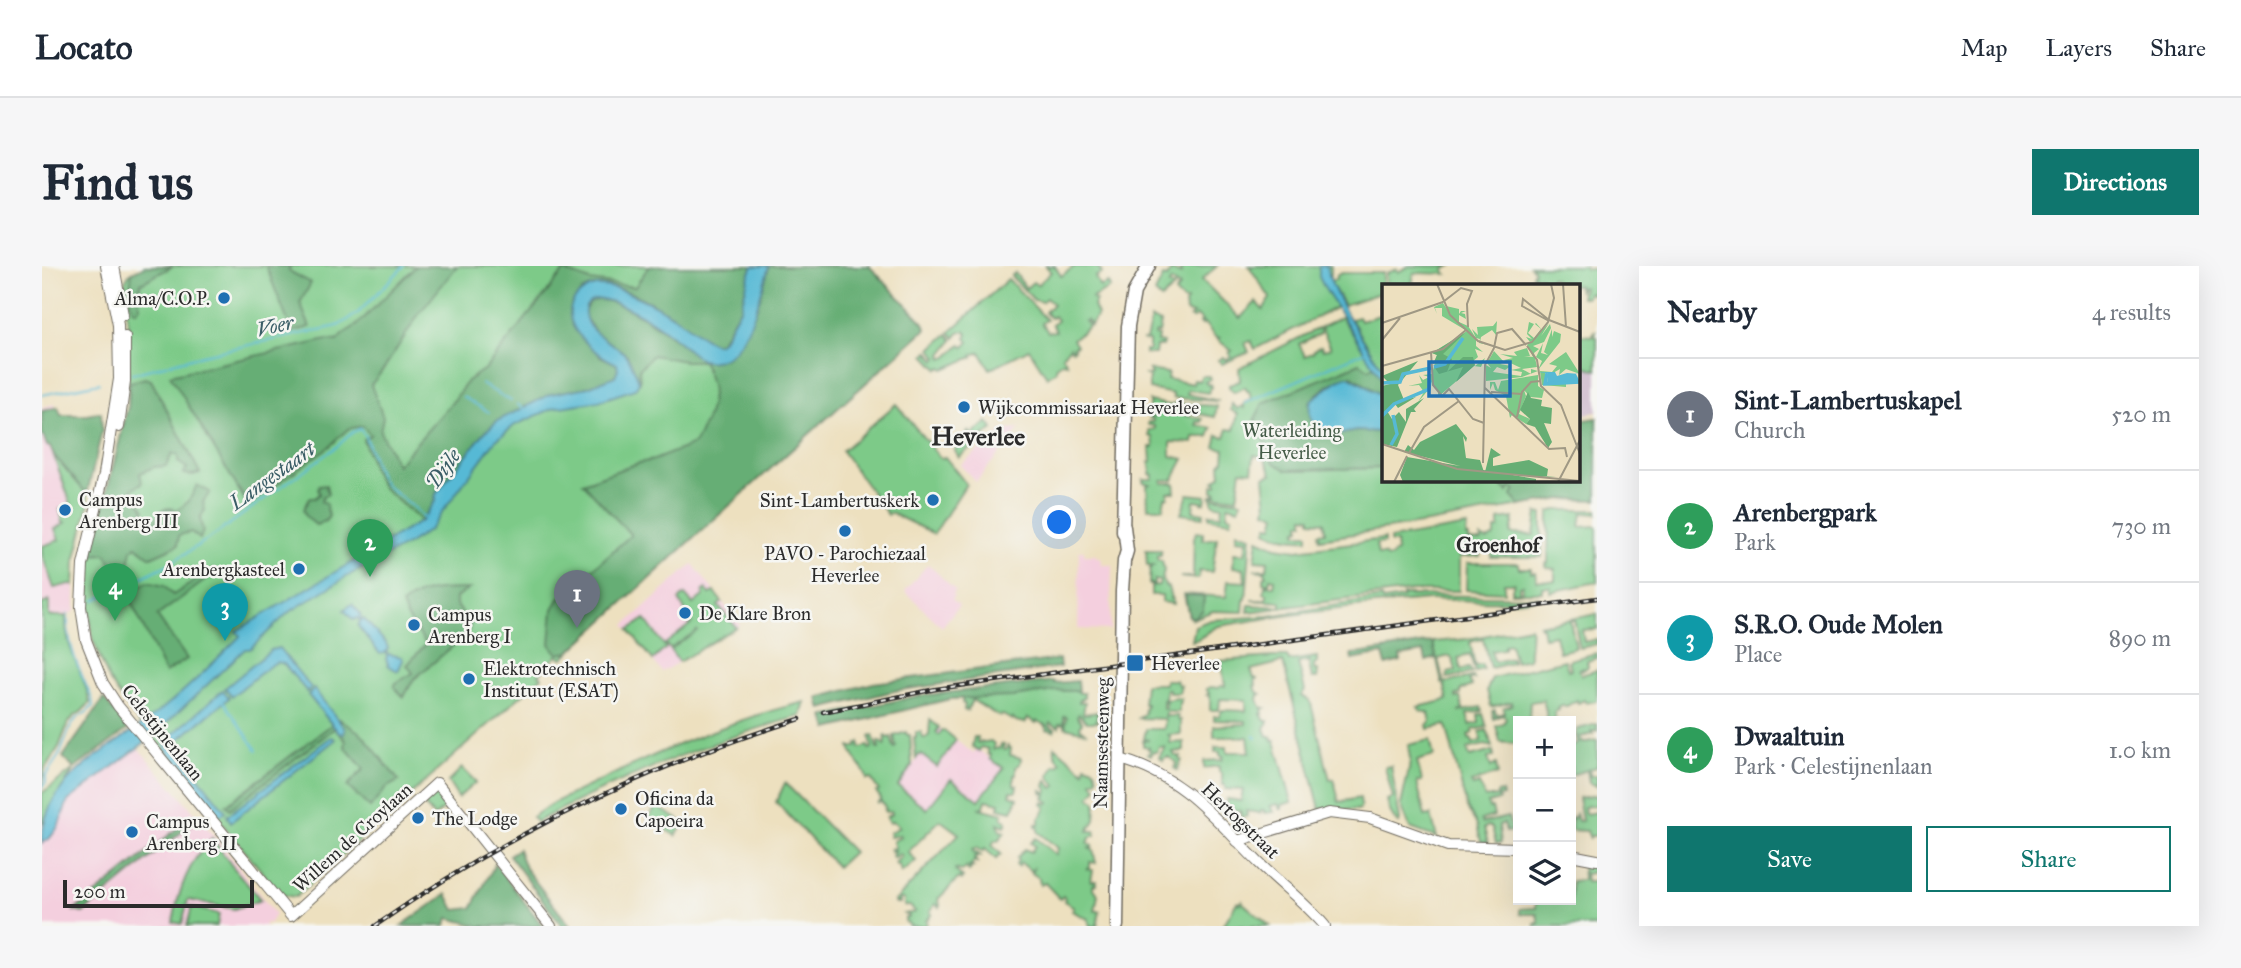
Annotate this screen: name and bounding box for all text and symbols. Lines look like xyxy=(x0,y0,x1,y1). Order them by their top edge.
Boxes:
text: Locato xyxy=(35,28,133,68)
text: Map xyxy=(1961,33,2008,63)
text: Layers xyxy=(2046,33,2112,63)
text: Share xyxy=(2150,33,2206,63)
button: Directions xyxy=(2032,149,2199,215)
text: Find us xyxy=(42,153,193,212)
inset map xyxy=(1382,284,1580,481)
place label: Alma/C.O.P. xyxy=(113,287,210,310)
marker: Alma/C.O.P. xyxy=(216,290,232,306)
text: Nearby xyxy=(1667,294,1757,330)
text: 4 results xyxy=(2092,298,2171,326)
water label: Voer xyxy=(254,309,297,343)
text: Sint-Lambertuskapel xyxy=(1734,384,1961,416)
place label: Wijkcommissariaat Heverlee xyxy=(978,396,1199,419)
marker: Wijkcommissariaat Heverlee xyxy=(956,399,972,415)
text: 1 xyxy=(1685,400,1695,428)
text: 520 m xyxy=(2111,400,2171,428)
text: Church xyxy=(1734,416,1806,444)
park label: Waterleiding Heverlee xyxy=(1243,419,1342,464)
district label: Heverlee xyxy=(931,420,1025,452)
water label: Langestaart xyxy=(223,435,321,517)
water label: Dijle xyxy=(420,443,467,494)
place label: Campus Arenberg III xyxy=(78,488,179,534)
place label: Sint-Lambertuskerk xyxy=(760,489,919,512)
marker: Sint-Lambertuskerk xyxy=(925,492,941,508)
text: Arenbergpark xyxy=(1734,496,1877,528)
marker: Campus Arenberg III xyxy=(57,502,73,518)
your location xyxy=(1042,505,1076,539)
text: 2 xyxy=(1684,512,1696,540)
text: 730 m xyxy=(2112,512,2171,540)
pin: 2 xyxy=(347,519,393,577)
marker: PAVO - Parochiezaal Heverlee xyxy=(837,523,853,539)
text: Park xyxy=(1734,528,1776,556)
district label: Groenhof xyxy=(1456,532,1544,558)
place label: PAVO - Parochiezaal Heverlee xyxy=(764,542,927,587)
place label: Arenbergkasteel xyxy=(161,558,286,582)
marker: Arenbergkasteel xyxy=(291,561,307,577)
pin: 4 xyxy=(92,563,138,621)
pin: 1 xyxy=(554,570,600,628)
pin: 3 xyxy=(202,583,248,641)
place label: De Klare Bron xyxy=(699,602,811,625)
place label: Campus Arenberg I xyxy=(427,603,511,649)
marker: De Klare Bron xyxy=(677,605,693,621)
text: S.R.O. Oude Molen xyxy=(1734,608,1943,640)
marker: Campus Arenberg I xyxy=(406,617,422,633)
text: 3 xyxy=(1685,624,1695,652)
text: 890 m xyxy=(2109,624,2171,652)
text: Place xyxy=(1734,640,1782,668)
place label: Heverlee xyxy=(1151,652,1220,675)
marker: Heverlee xyxy=(1125,653,1145,673)
place label: Elektrotechnisch Instituut (ESAT) xyxy=(483,657,619,703)
marker: Elektrotechnisch Instituut (ESAT) xyxy=(461,671,477,687)
street label: Naamsesteenweg xyxy=(1089,677,1115,809)
street label: Celestijnenlaan xyxy=(117,679,208,785)
map controls xyxy=(1513,716,1576,905)
button: + xyxy=(1513,716,1576,779)
text: Dwaaltuin xyxy=(1734,720,1845,752)
text: 4 xyxy=(1684,736,1696,764)
text: 1.0 km xyxy=(2109,736,2171,764)
text: Park · Celestijnenlaan xyxy=(1734,752,1933,780)
street label: Hertogstraat xyxy=(1196,777,1285,864)
street label: Willem de Croylaan xyxy=(288,778,417,897)
button: − xyxy=(1513,779,1576,842)
place label: Oficina da Capoeira xyxy=(635,787,715,832)
marker: Oficina da Capoeira xyxy=(613,801,629,817)
place label: The Lodge xyxy=(432,807,518,831)
place label: Campus Arenberg II xyxy=(145,810,237,856)
marker: The Lodge xyxy=(410,810,426,826)
marker: Campus Arenberg II xyxy=(124,824,140,840)
button: Save xyxy=(1667,826,1912,892)
button: Share xyxy=(1926,826,2171,892)
button: layers xyxy=(1513,842,1576,905)
scale bar xyxy=(63,877,254,909)
text: 200 m xyxy=(74,880,126,903)

